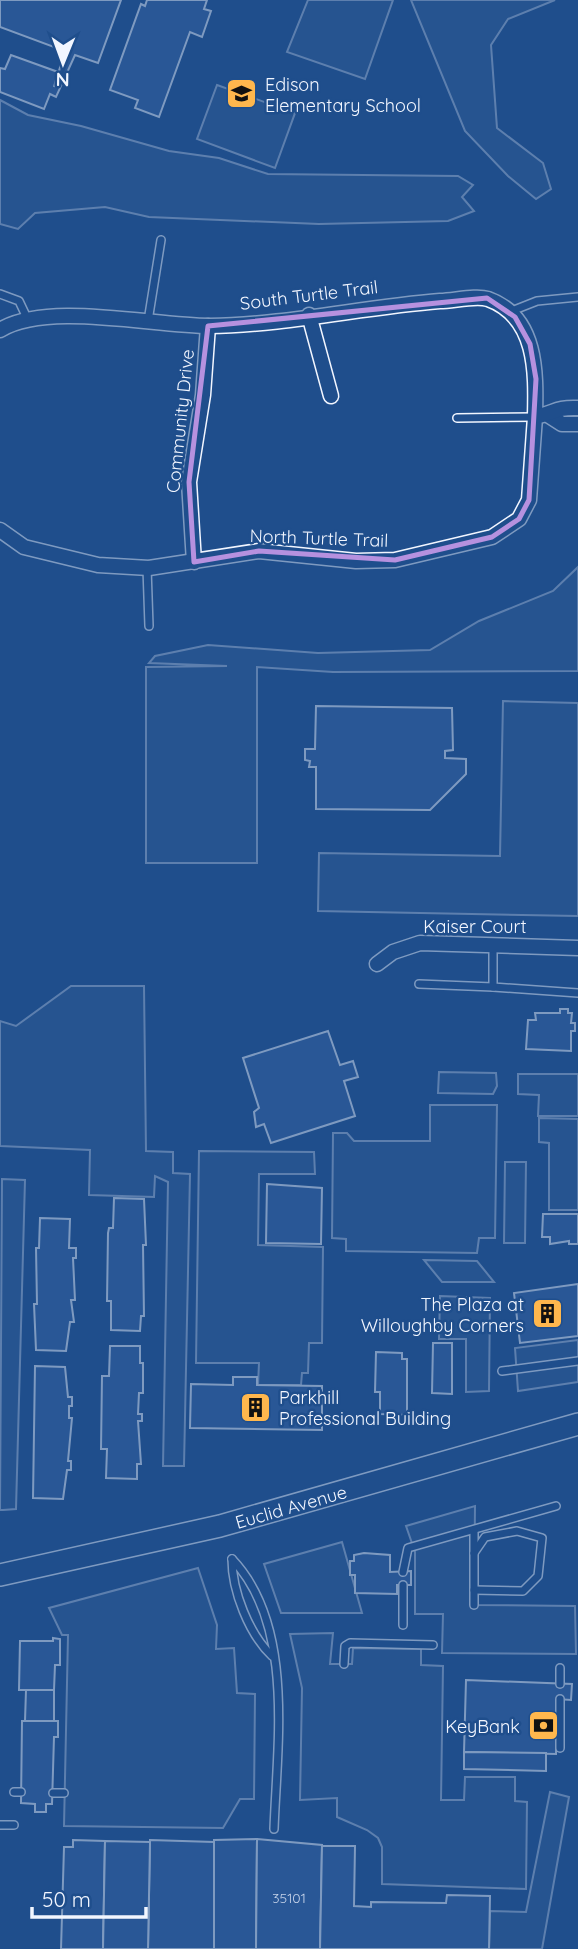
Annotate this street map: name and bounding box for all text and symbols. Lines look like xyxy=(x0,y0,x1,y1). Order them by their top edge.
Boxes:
north arrow xyxy=(28,28,98,98)
text: N xyxy=(56,68,70,92)
place label: Edison Elementary School xyxy=(265,73,421,117)
school or university icon: Edison Elementary School xyxy=(225,77,259,111)
street label: South Turtle Trail xyxy=(239,275,379,315)
street label: Community Drive xyxy=(161,348,199,494)
street label: North Turtle Trail xyxy=(249,524,389,552)
street label: Kaiser Court xyxy=(423,915,527,938)
place label: The Plaza at Willoughby Corners xyxy=(361,1293,524,1337)
building icon: The Plaza at Willoughby Corners xyxy=(530,1297,564,1331)
place label: Parkhill Professional Building xyxy=(279,1386,451,1430)
building icon: Parkhill Professional Building xyxy=(239,1390,273,1424)
street label: Euclid Avenue xyxy=(233,1480,349,1534)
bank icon: KeyBank xyxy=(526,1709,560,1743)
place label: KeyBank xyxy=(445,1715,520,1738)
scale bar xyxy=(32,1876,145,1920)
text: 50 m xyxy=(42,1886,91,1912)
house number: 35101 xyxy=(272,1889,306,1907)

